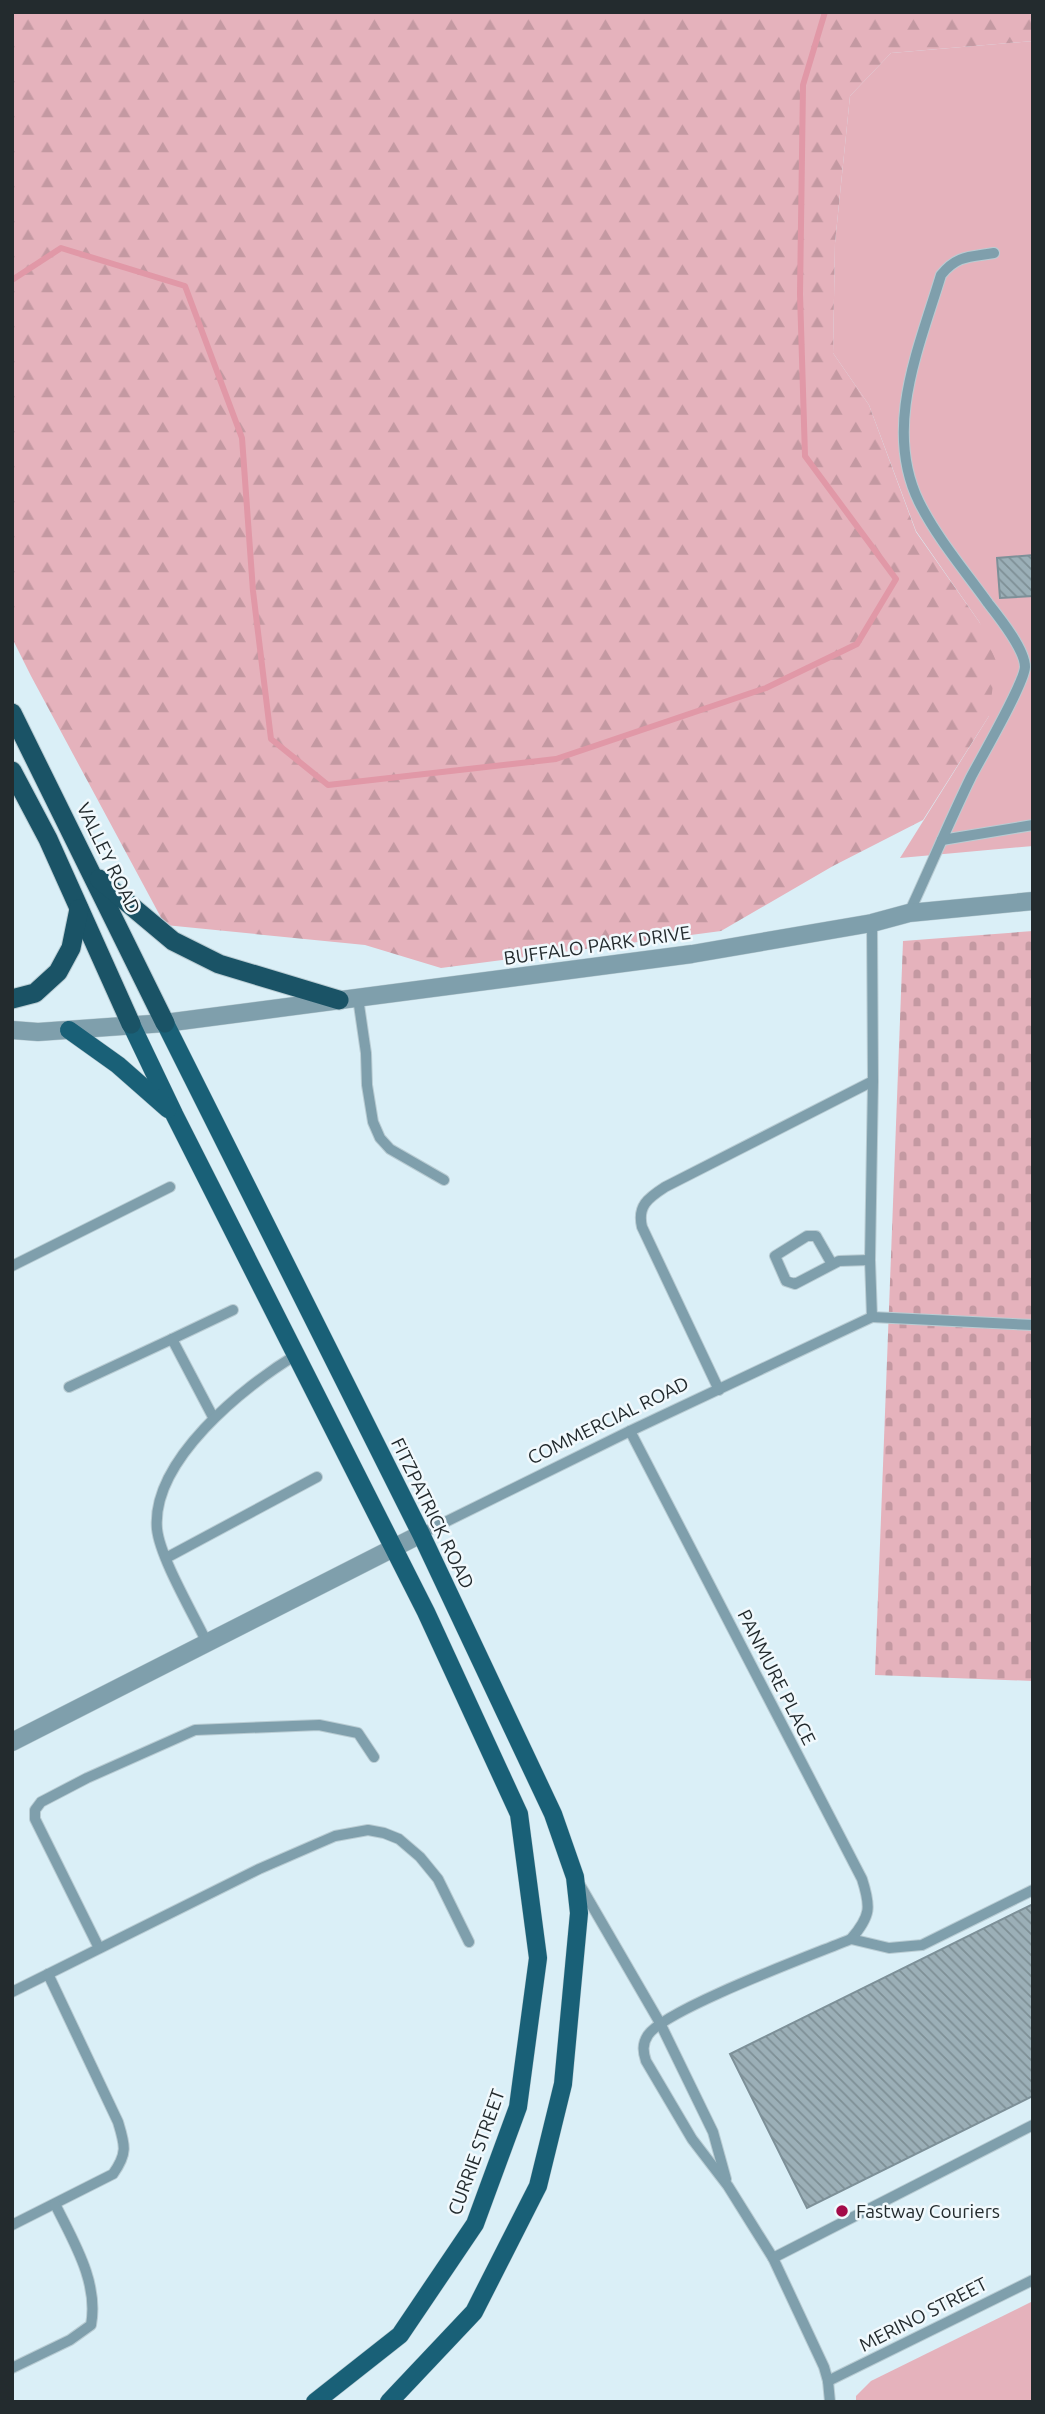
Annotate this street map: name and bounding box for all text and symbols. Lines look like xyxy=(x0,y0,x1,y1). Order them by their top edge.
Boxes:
street label: VALLEY ROAD xyxy=(73,799,145,917)
street label: BUFFALO PARK DRIVE xyxy=(502,921,692,969)
street label: COMMERCIAL ROAD xyxy=(524,1371,692,1469)
street label: FITZPATRICK ROAD xyxy=(387,1434,479,1592)
street label: PANMURE PLACE xyxy=(733,1606,821,1748)
street label: CURRIE STREET xyxy=(443,2086,509,2218)
place label: Fastway Couriers xyxy=(856,2200,1000,2222)
marker: Fastway Couriers xyxy=(834,2203,850,2219)
street label: MERINO STREET xyxy=(855,2272,991,2356)

